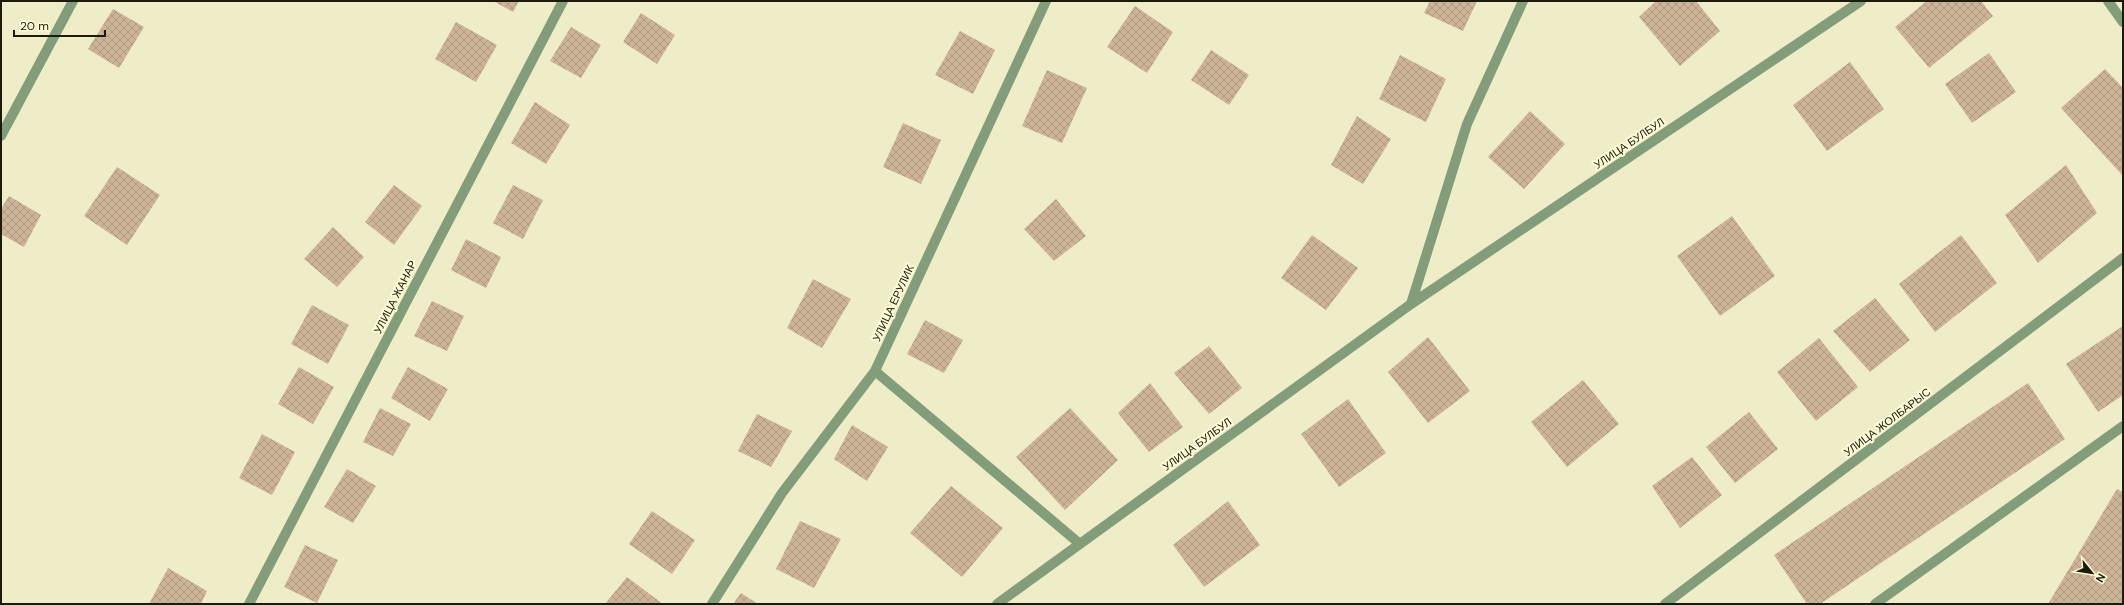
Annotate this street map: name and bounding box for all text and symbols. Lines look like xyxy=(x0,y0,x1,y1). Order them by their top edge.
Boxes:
scale bar xyxy=(14,12,105,38)
text: 20 m xyxy=(20,18,49,34)
street label: УЛИЦА БУЛБУЛ xyxy=(1591,114,1667,172)
street label: УЛИЦА ЖАНАР xyxy=(371,258,419,336)
street label: УЛИЦА ЕРУЛИК xyxy=(869,262,917,343)
street label: УЛИЦА ЖОЛБАРЫС xyxy=(1841,385,1933,459)
street label: УЛИЦА БУЛБУЛ xyxy=(1160,414,1234,474)
north arrow xyxy=(2072,553,2112,593)
text: N xyxy=(2093,571,2109,585)

